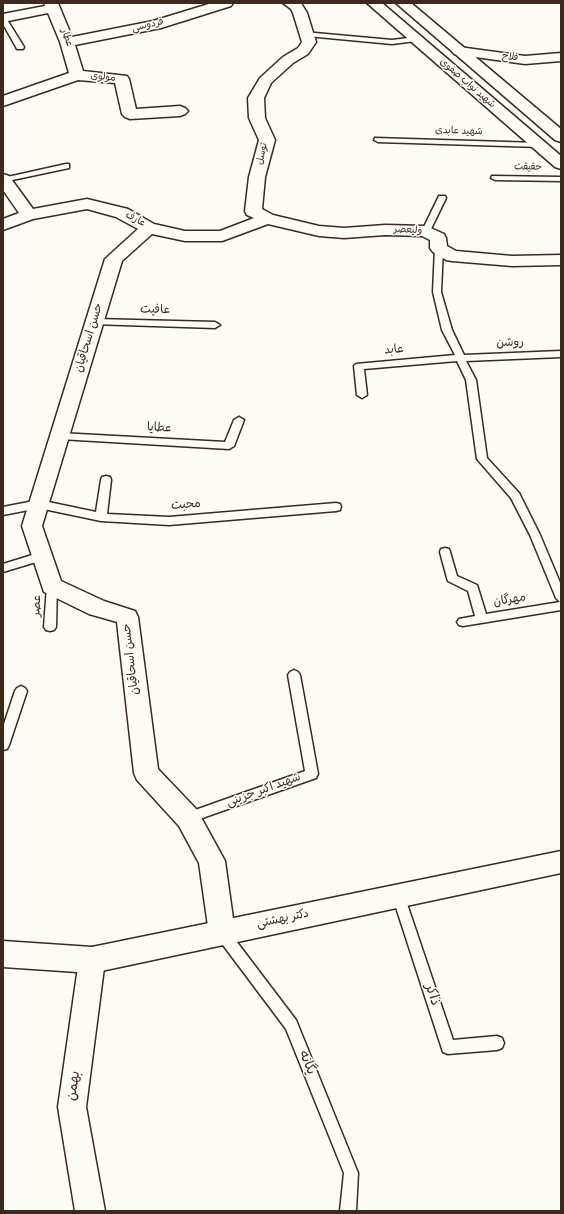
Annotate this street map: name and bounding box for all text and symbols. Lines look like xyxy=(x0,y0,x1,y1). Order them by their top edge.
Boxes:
street label: فردوسی xyxy=(131,17,165,35)
street label: عطار xyxy=(57,27,75,49)
street label: فلاح xyxy=(501,51,519,65)
street label: شهید نواب صفوی xyxy=(437,57,497,111)
street label: مولوی xyxy=(90,71,116,85)
street label: شهید عابدی xyxy=(435,125,483,139)
street label: توسل xyxy=(255,142,271,166)
street label: حقیقت xyxy=(514,162,542,174)
street label: عارف xyxy=(123,210,147,230)
street label: ولیعصر xyxy=(394,224,422,238)
street label: حسن اسحاقیان xyxy=(73,302,107,374)
street label: عافیت xyxy=(140,304,170,318)
street label: روشن xyxy=(496,336,524,352)
street label: عابد xyxy=(384,343,404,359)
street label: عطایا xyxy=(146,421,172,437)
street label: محبت xyxy=(171,498,201,514)
street label: مهرگان xyxy=(493,591,527,611)
street label: عصر xyxy=(30,595,46,617)
street label: حسن اسحاقیان xyxy=(120,622,144,696)
street label: شهید اکبر جزینی xyxy=(225,771,303,811)
street label: دکتر بهشتی xyxy=(256,907,310,933)
street label: ذاکر xyxy=(420,982,442,1008)
street label: یگانه xyxy=(294,1048,318,1078)
street label: بهمن xyxy=(65,1070,85,1102)

